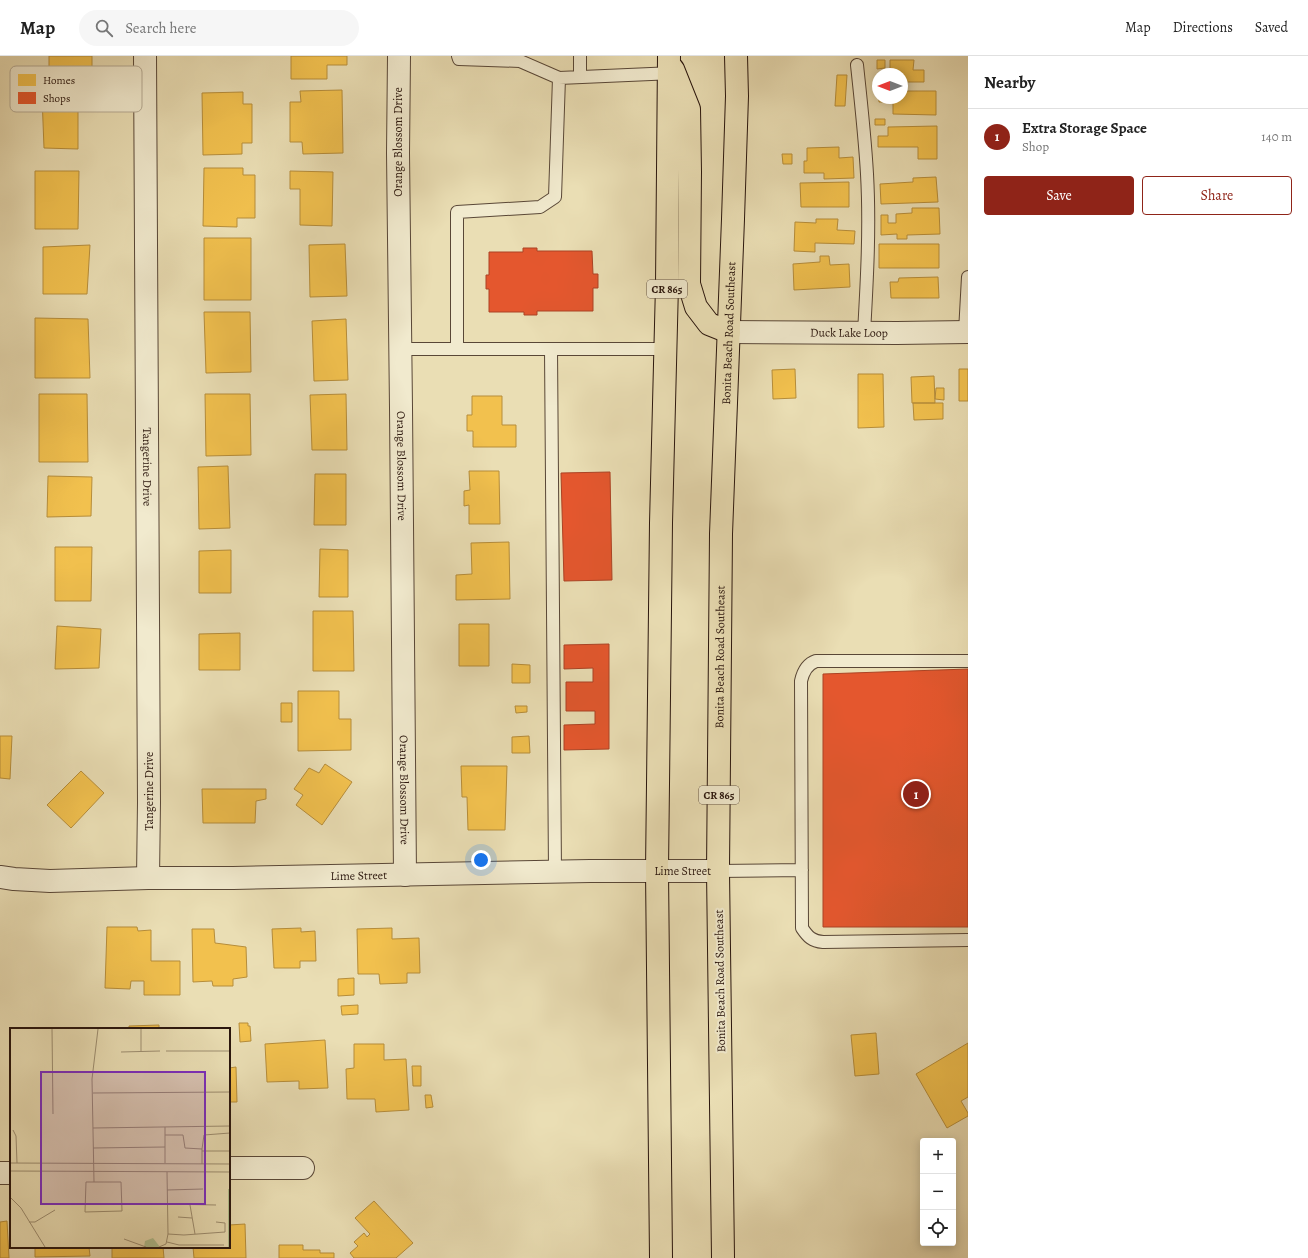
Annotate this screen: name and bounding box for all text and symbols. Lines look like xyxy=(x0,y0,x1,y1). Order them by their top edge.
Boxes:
search box xyxy=(79,10,359,46)
text: Map xyxy=(20,15,55,41)
icon: search xyxy=(93,17,115,39)
text: Search here xyxy=(125,18,197,38)
text: Map xyxy=(1125,18,1151,37)
text: Directions xyxy=(1173,18,1233,37)
text: Saved xyxy=(1255,18,1288,37)
legend xyxy=(10,66,142,112)
north arrow xyxy=(872,68,908,104)
text: Nearby xyxy=(984,71,1035,94)
text: Homes xyxy=(43,73,75,88)
street label: Orange Blossom Drive xyxy=(390,87,406,197)
text: Shops xyxy=(43,91,70,106)
text: Extra Storage Space xyxy=(1022,118,1147,138)
text: 1 xyxy=(995,128,999,145)
text: 140 m xyxy=(1261,128,1292,145)
text: Shop xyxy=(1022,138,1049,155)
button: Save xyxy=(984,176,1134,215)
button: Share xyxy=(1142,176,1292,215)
street label: Bonita Beach Road Southeast xyxy=(718,261,739,405)
road number: CR 865 xyxy=(647,280,687,298)
street label: Duck Lake Loop xyxy=(810,324,888,341)
street label: Orange Blossom Drive xyxy=(393,411,410,521)
street label: Tangerine Drive xyxy=(139,428,155,506)
street label: Bonita Beach Road Southeast xyxy=(711,585,729,729)
street label: Orange Blossom Drive xyxy=(396,735,413,845)
street label: Tangerine Drive xyxy=(141,752,157,830)
pin: 1 xyxy=(903,779,929,809)
road number: CR 865 xyxy=(699,786,739,804)
your location xyxy=(471,850,491,870)
street label: Lime Street xyxy=(654,863,711,879)
street label: Lime Street xyxy=(330,867,387,884)
street label: Bonita Beach Road Southeast xyxy=(711,909,729,1053)
inset map xyxy=(10,1028,230,1248)
map controls xyxy=(920,1138,956,1246)
button: + xyxy=(920,1138,956,1174)
button: − xyxy=(920,1174,956,1210)
button: locate xyxy=(920,1210,956,1246)

